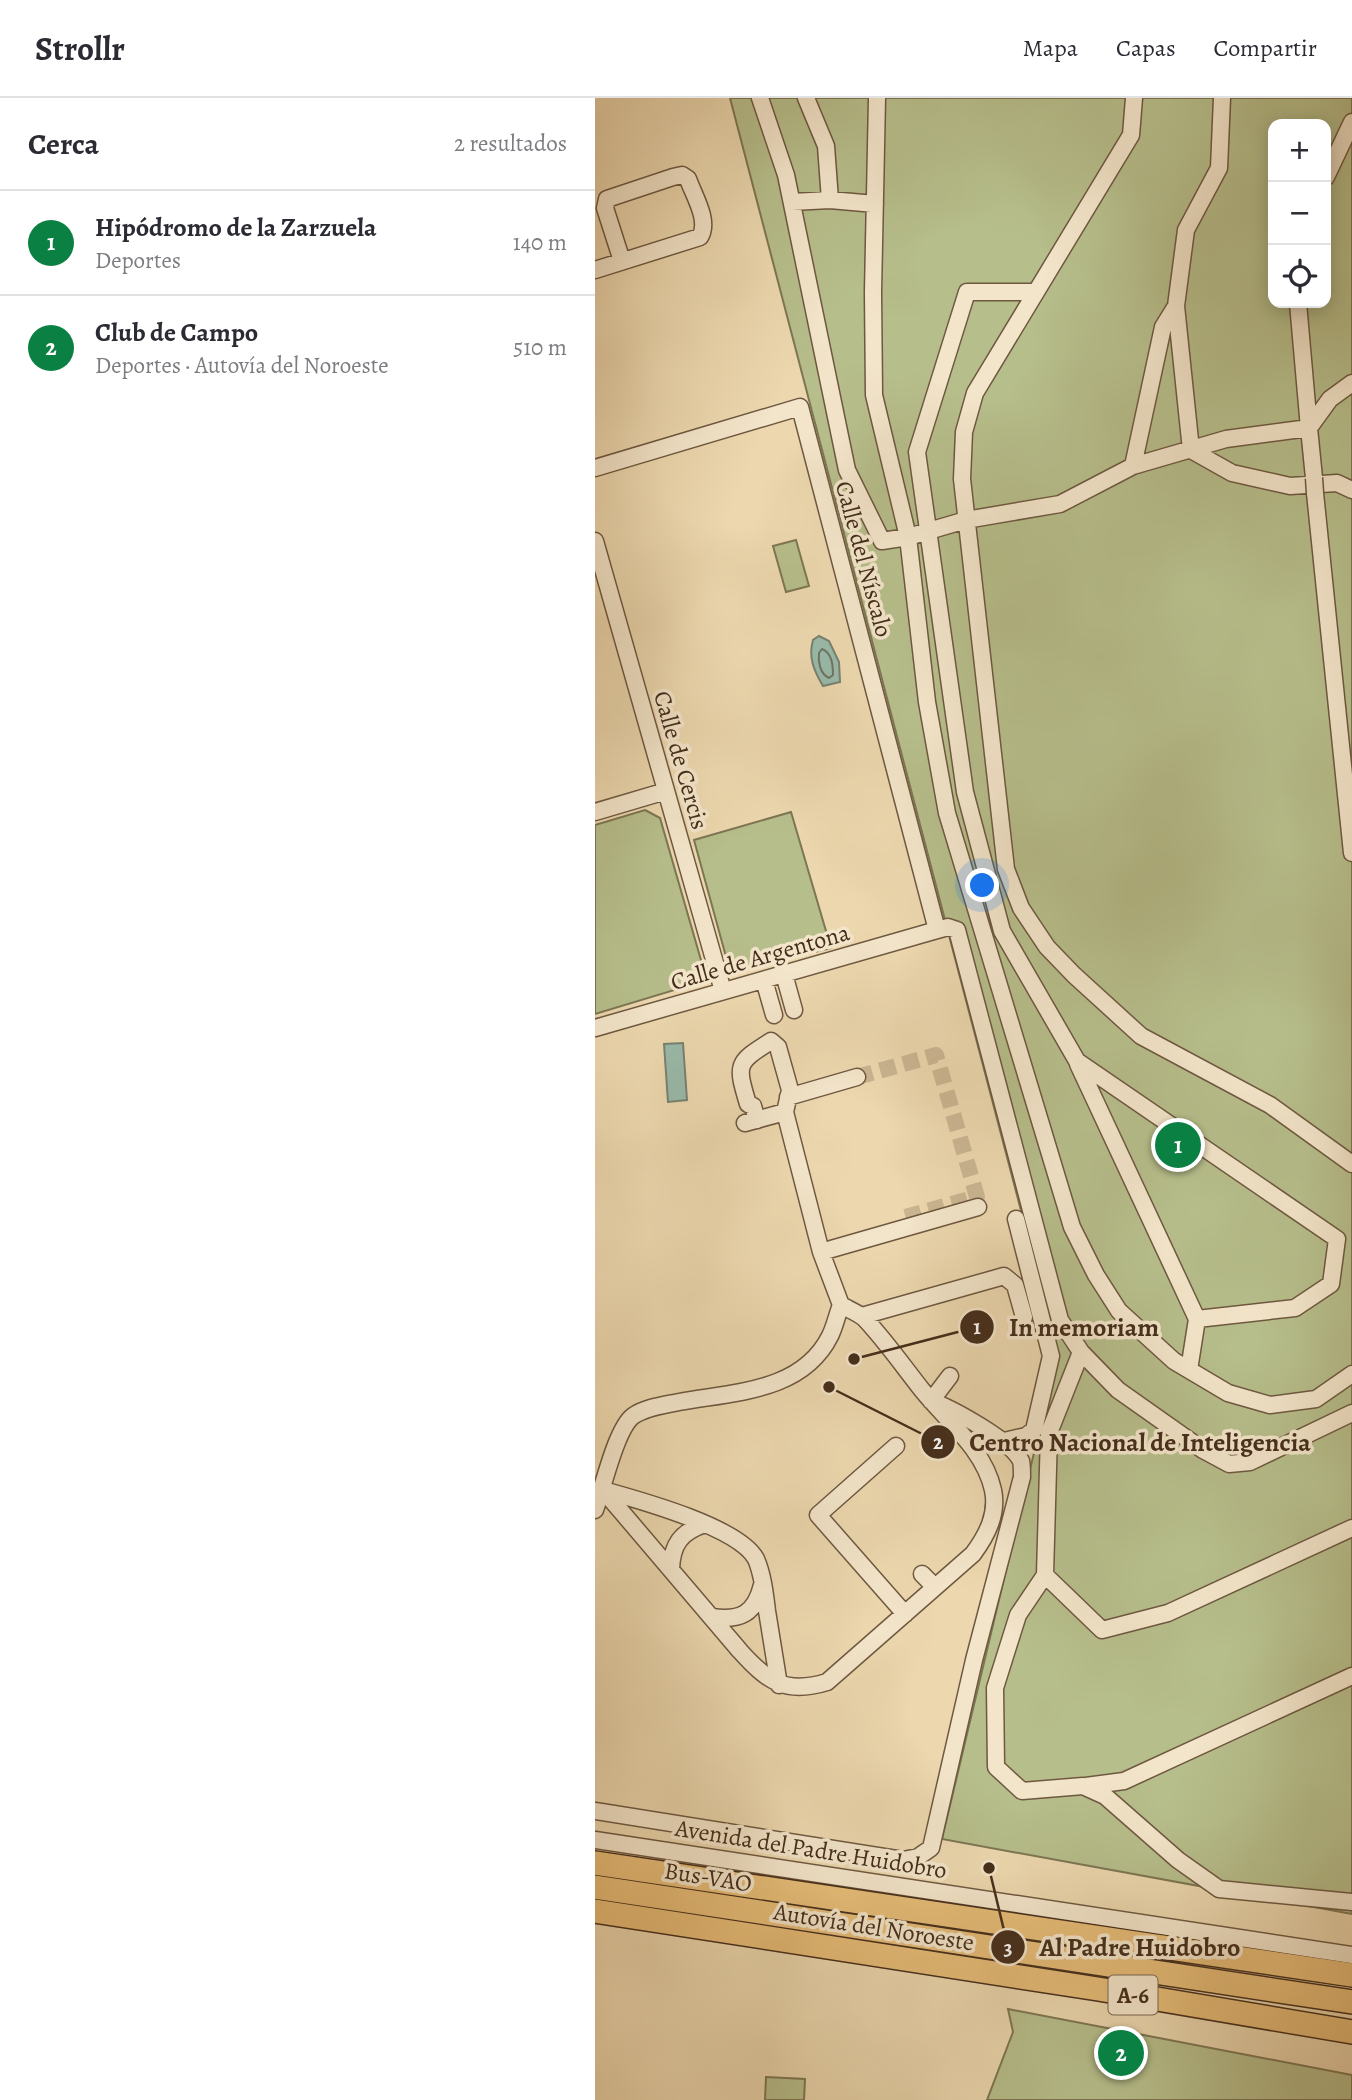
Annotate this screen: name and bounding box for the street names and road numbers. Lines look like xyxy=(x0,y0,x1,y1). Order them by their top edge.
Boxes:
street label: Calle del Níscalo xyxy=(828,478,900,640)
street label: Calle de Cercis xyxy=(646,687,716,833)
street label: Calle de Argentona xyxy=(667,916,854,998)
street label: Avenida del Padre Huidobro xyxy=(672,1812,949,1886)
street label: Bus-VAO xyxy=(662,1854,754,1900)
street label: Autovía del Noroeste xyxy=(771,1895,976,1959)
road number: A-6 xyxy=(1109,1976,1157,2014)

